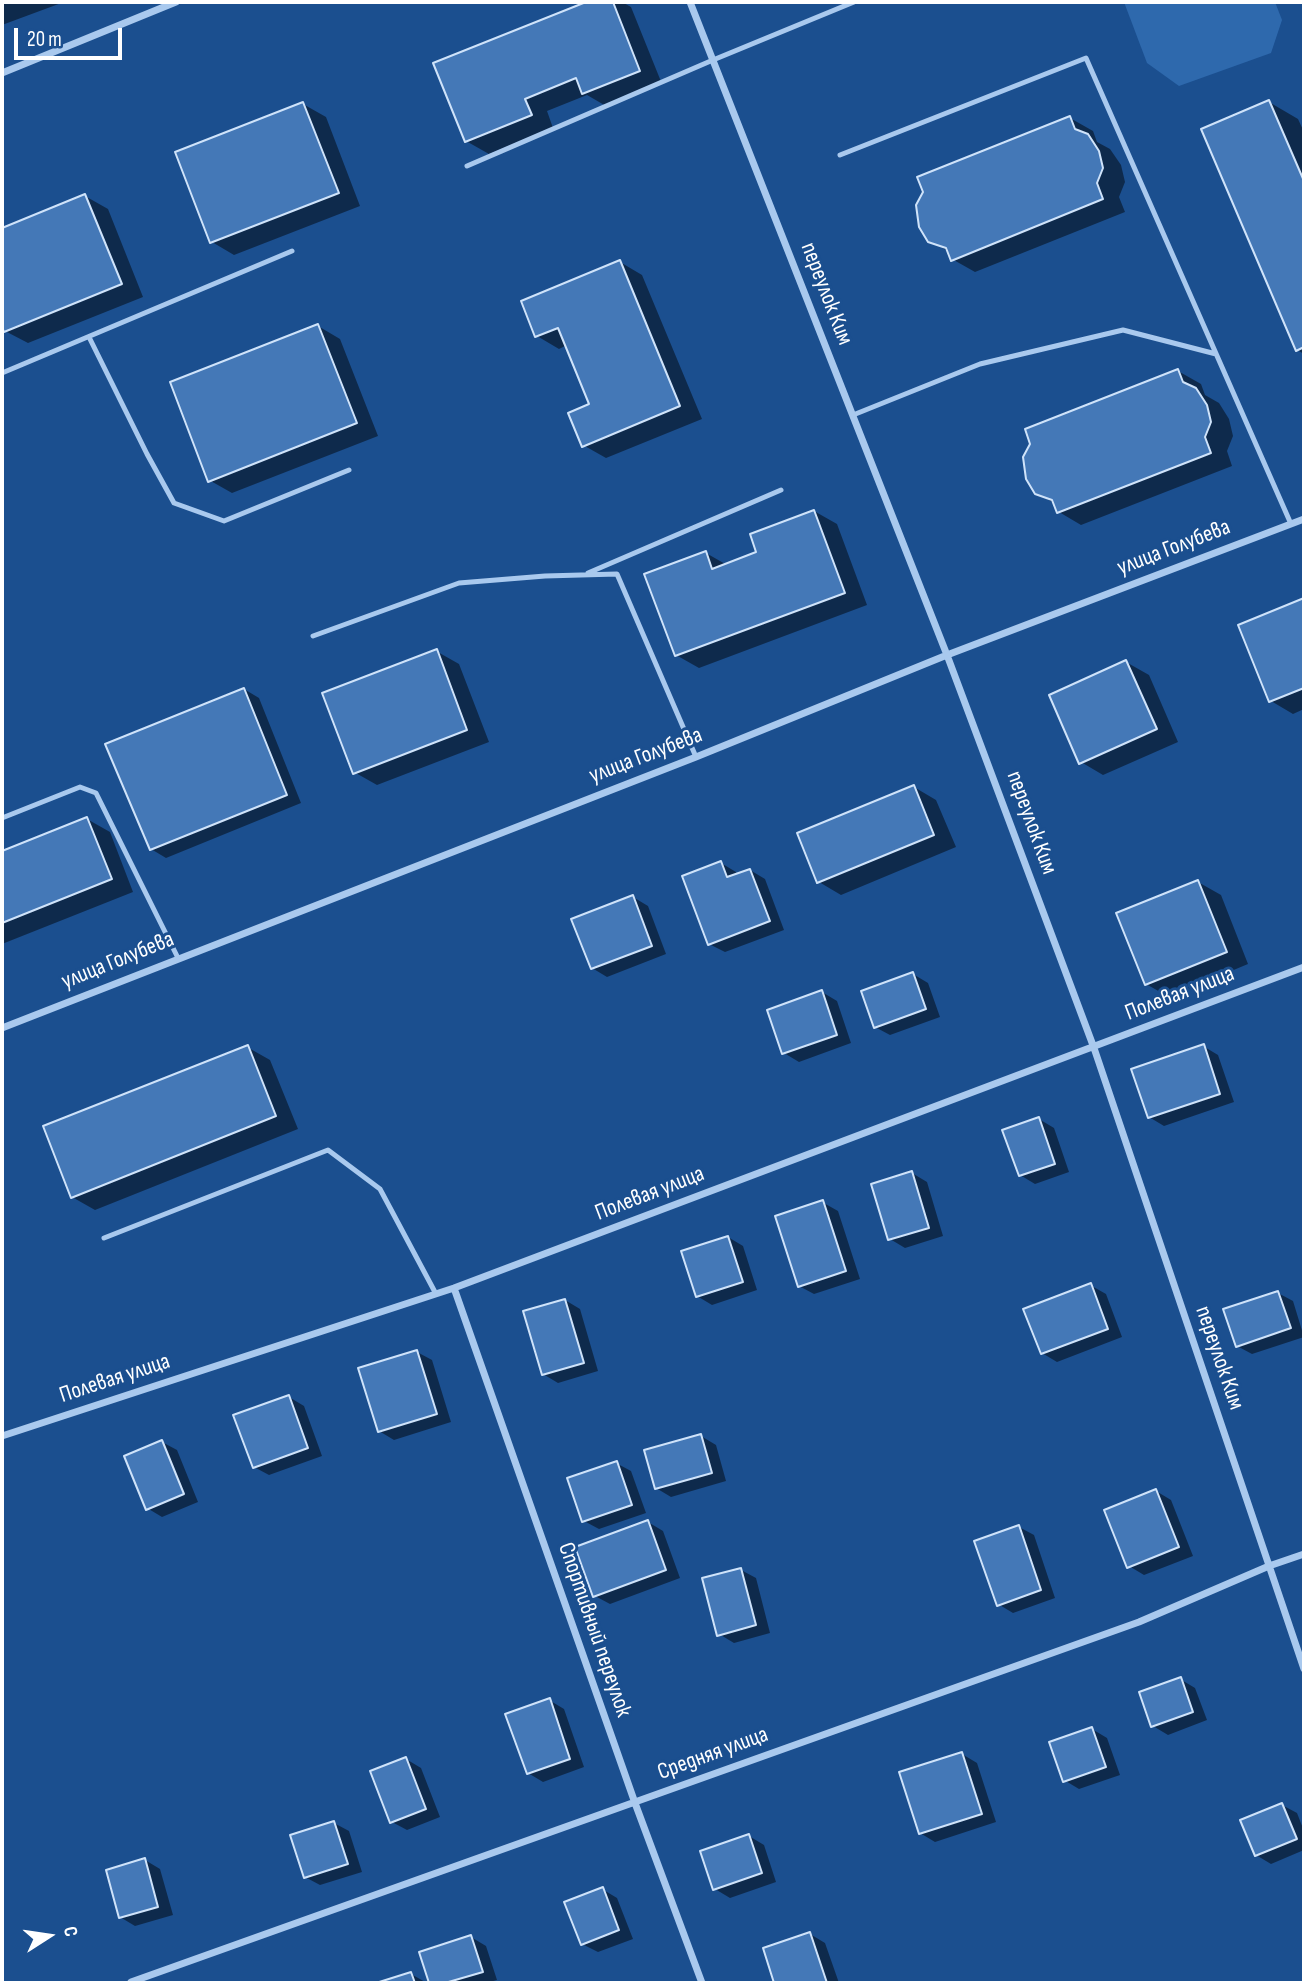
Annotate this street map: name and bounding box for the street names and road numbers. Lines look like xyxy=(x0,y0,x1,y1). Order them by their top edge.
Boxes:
street label: переулок Ким xyxy=(794,239,858,349)
street label: улица Голубева xyxy=(1114,514,1234,582)
street label: улица Голубева xyxy=(586,722,706,790)
street label: переулок Ким xyxy=(1000,768,1062,878)
street label: улица Голубева xyxy=(58,926,178,996)
street label: Полевая улица xyxy=(1122,961,1238,1027)
street label: Полевая улица xyxy=(592,1161,708,1227)
street label: переулок Ким xyxy=(1188,1303,1250,1413)
street label: Полевая улица xyxy=(56,1348,174,1410)
street label: Спортивный переулок xyxy=(551,1539,637,1721)
street label: Средняя улица xyxy=(654,1721,772,1787)

